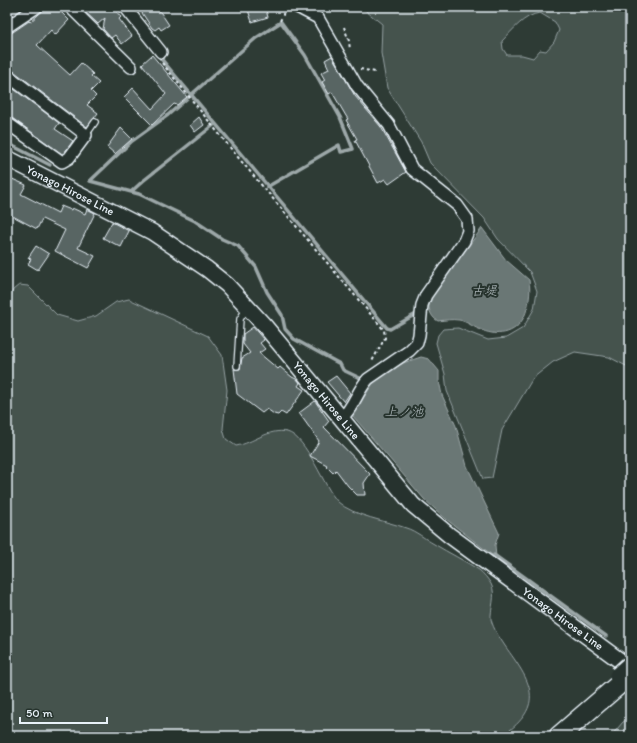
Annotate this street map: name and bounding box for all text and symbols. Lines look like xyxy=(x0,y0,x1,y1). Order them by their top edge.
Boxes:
street label: Yonago Hirose Line xyxy=(24,162,117,219)
water label: 古堤 xyxy=(471,283,498,298)
street label: Yonago Hirose Line xyxy=(290,358,363,442)
water label: 上ノ池 xyxy=(384,404,424,419)
street label: Yonago Hirose Line xyxy=(520,584,606,653)
scale bar xyxy=(20,699,107,725)
text: 50 m xyxy=(26,706,52,720)

